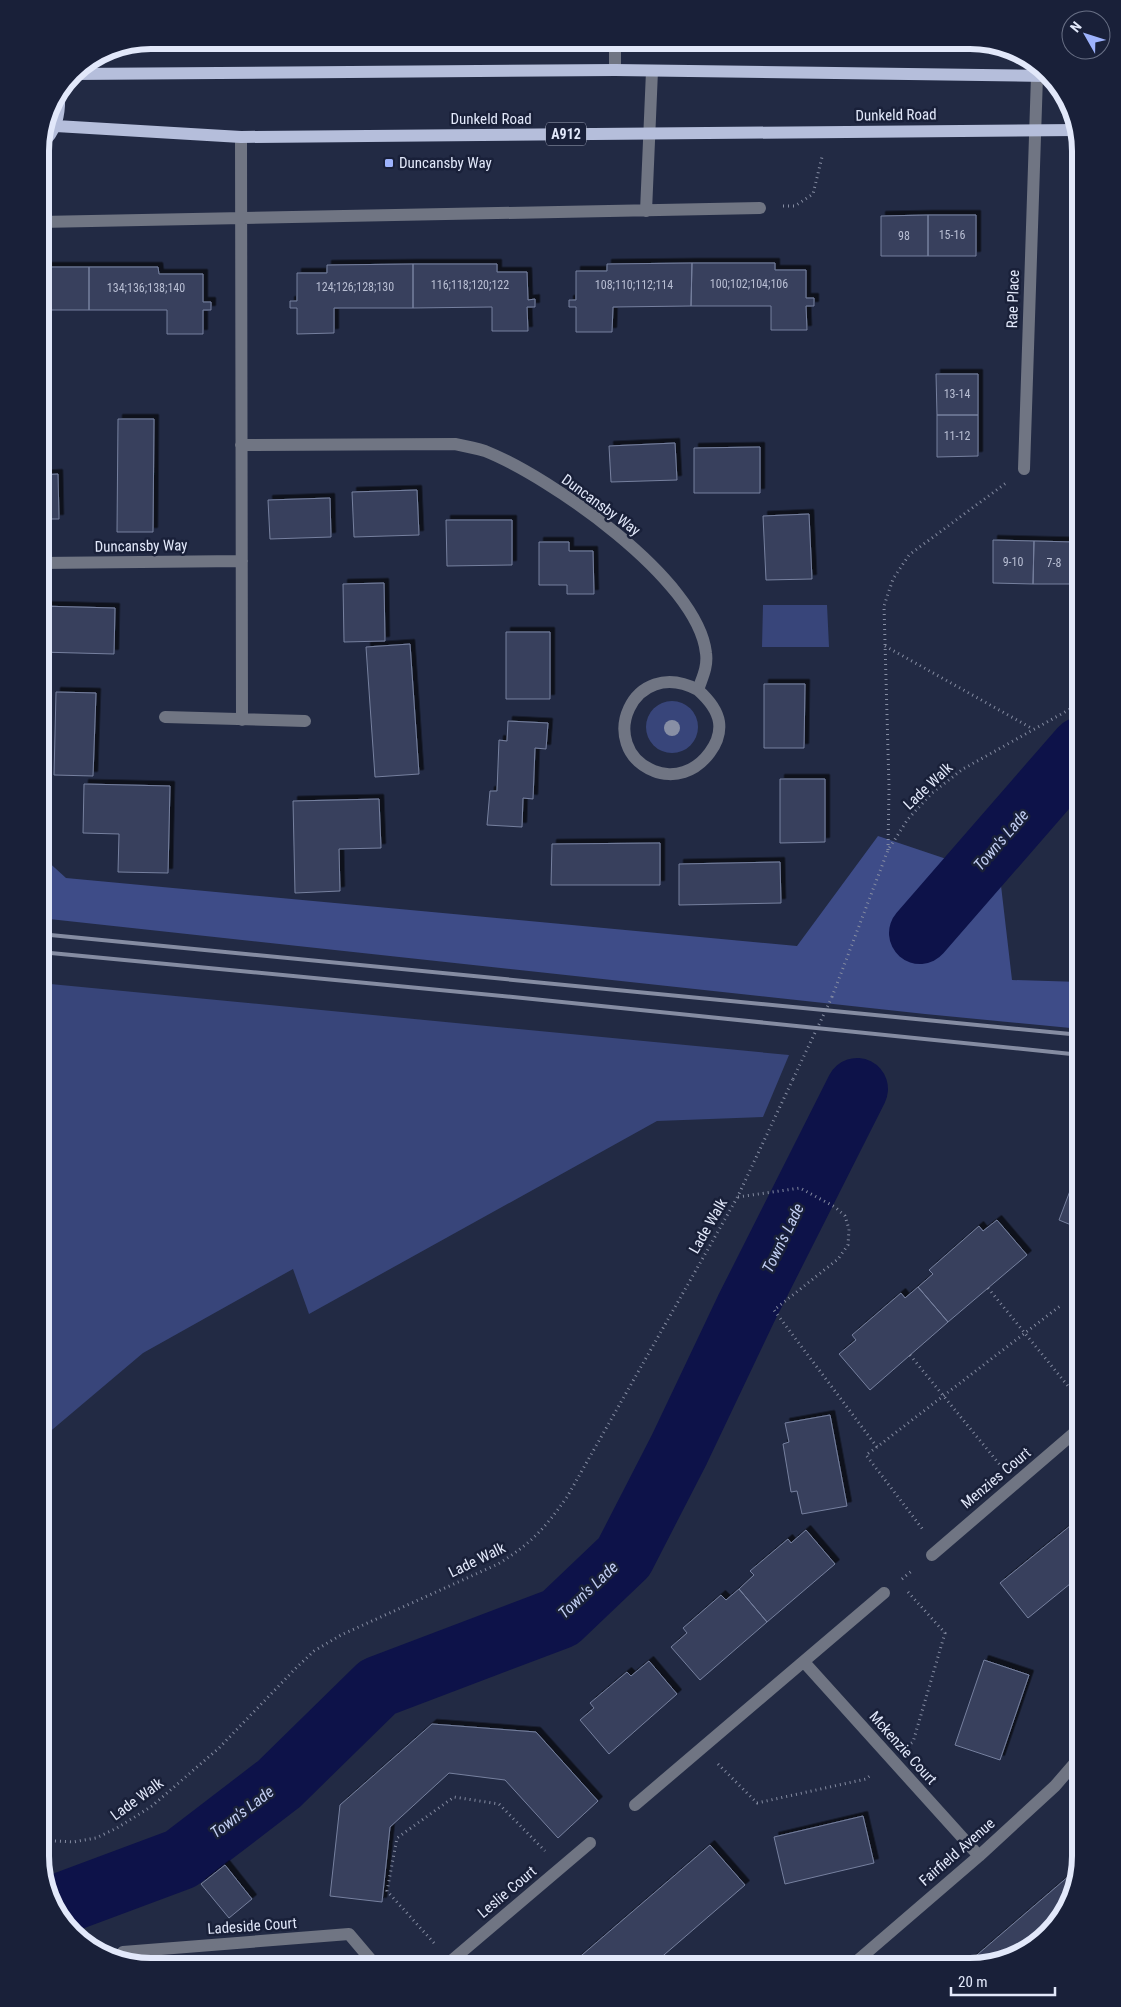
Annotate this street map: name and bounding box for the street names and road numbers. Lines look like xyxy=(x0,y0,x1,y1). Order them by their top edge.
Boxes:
street label: Dunkeld Road xyxy=(855,105,937,125)
street label: Dunkeld Road xyxy=(450,110,532,128)
road number: A912 xyxy=(546,122,586,146)
street label: Rae Place xyxy=(1003,269,1023,329)
street label: Duncansby Way xyxy=(558,470,644,540)
street label: Duncansby Way xyxy=(94,536,188,556)
street label: Lade Walk xyxy=(900,759,957,813)
street label: Lade Walk xyxy=(685,1195,731,1257)
street label: Menzies Court xyxy=(957,1444,1035,1512)
street label: Lade Walk xyxy=(446,1538,508,1581)
street label: Mckenzie Court xyxy=(865,1708,941,1788)
street label: Lade Walk xyxy=(107,1774,167,1824)
street label: Fairfield Avenue xyxy=(916,1814,998,1890)
street label: Leslie Court xyxy=(474,1862,540,1922)
street label: Ladeside Court xyxy=(207,1914,297,1938)

